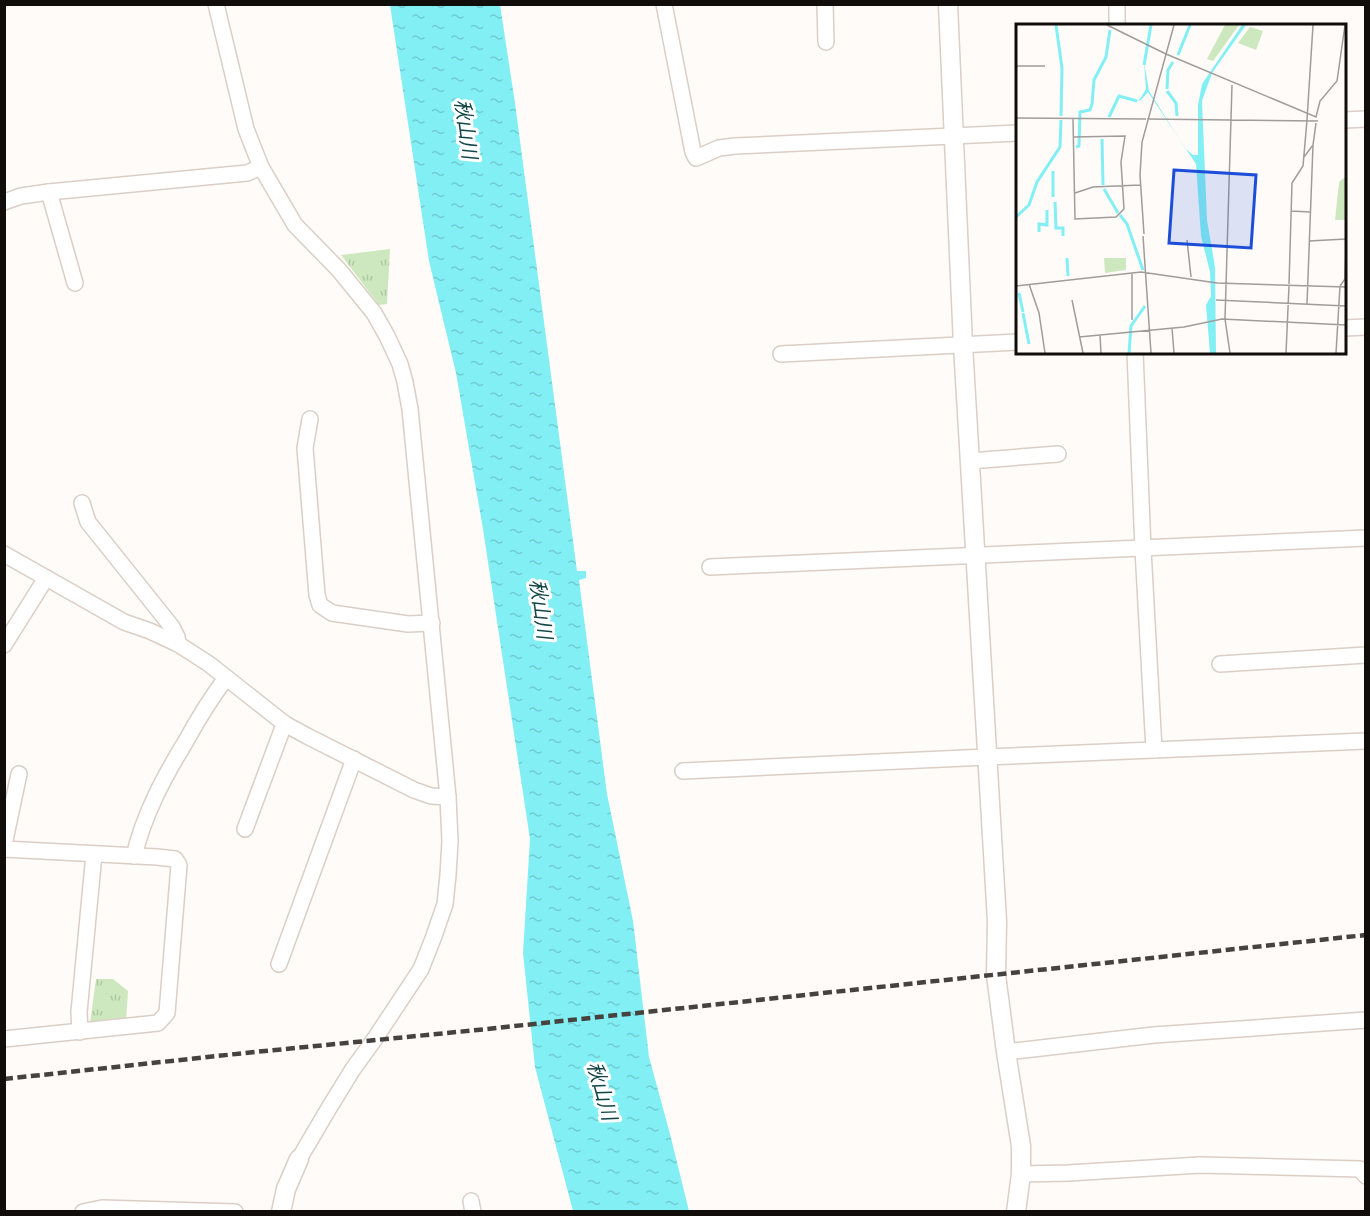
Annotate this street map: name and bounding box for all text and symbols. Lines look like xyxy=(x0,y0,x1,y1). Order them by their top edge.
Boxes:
inset map xyxy=(1016,24,1346,354)
water label: 秋山川 xyxy=(450,98,482,162)
water label: 秋山川 xyxy=(525,578,557,642)
water label: 秋山川 xyxy=(582,1059,622,1125)

